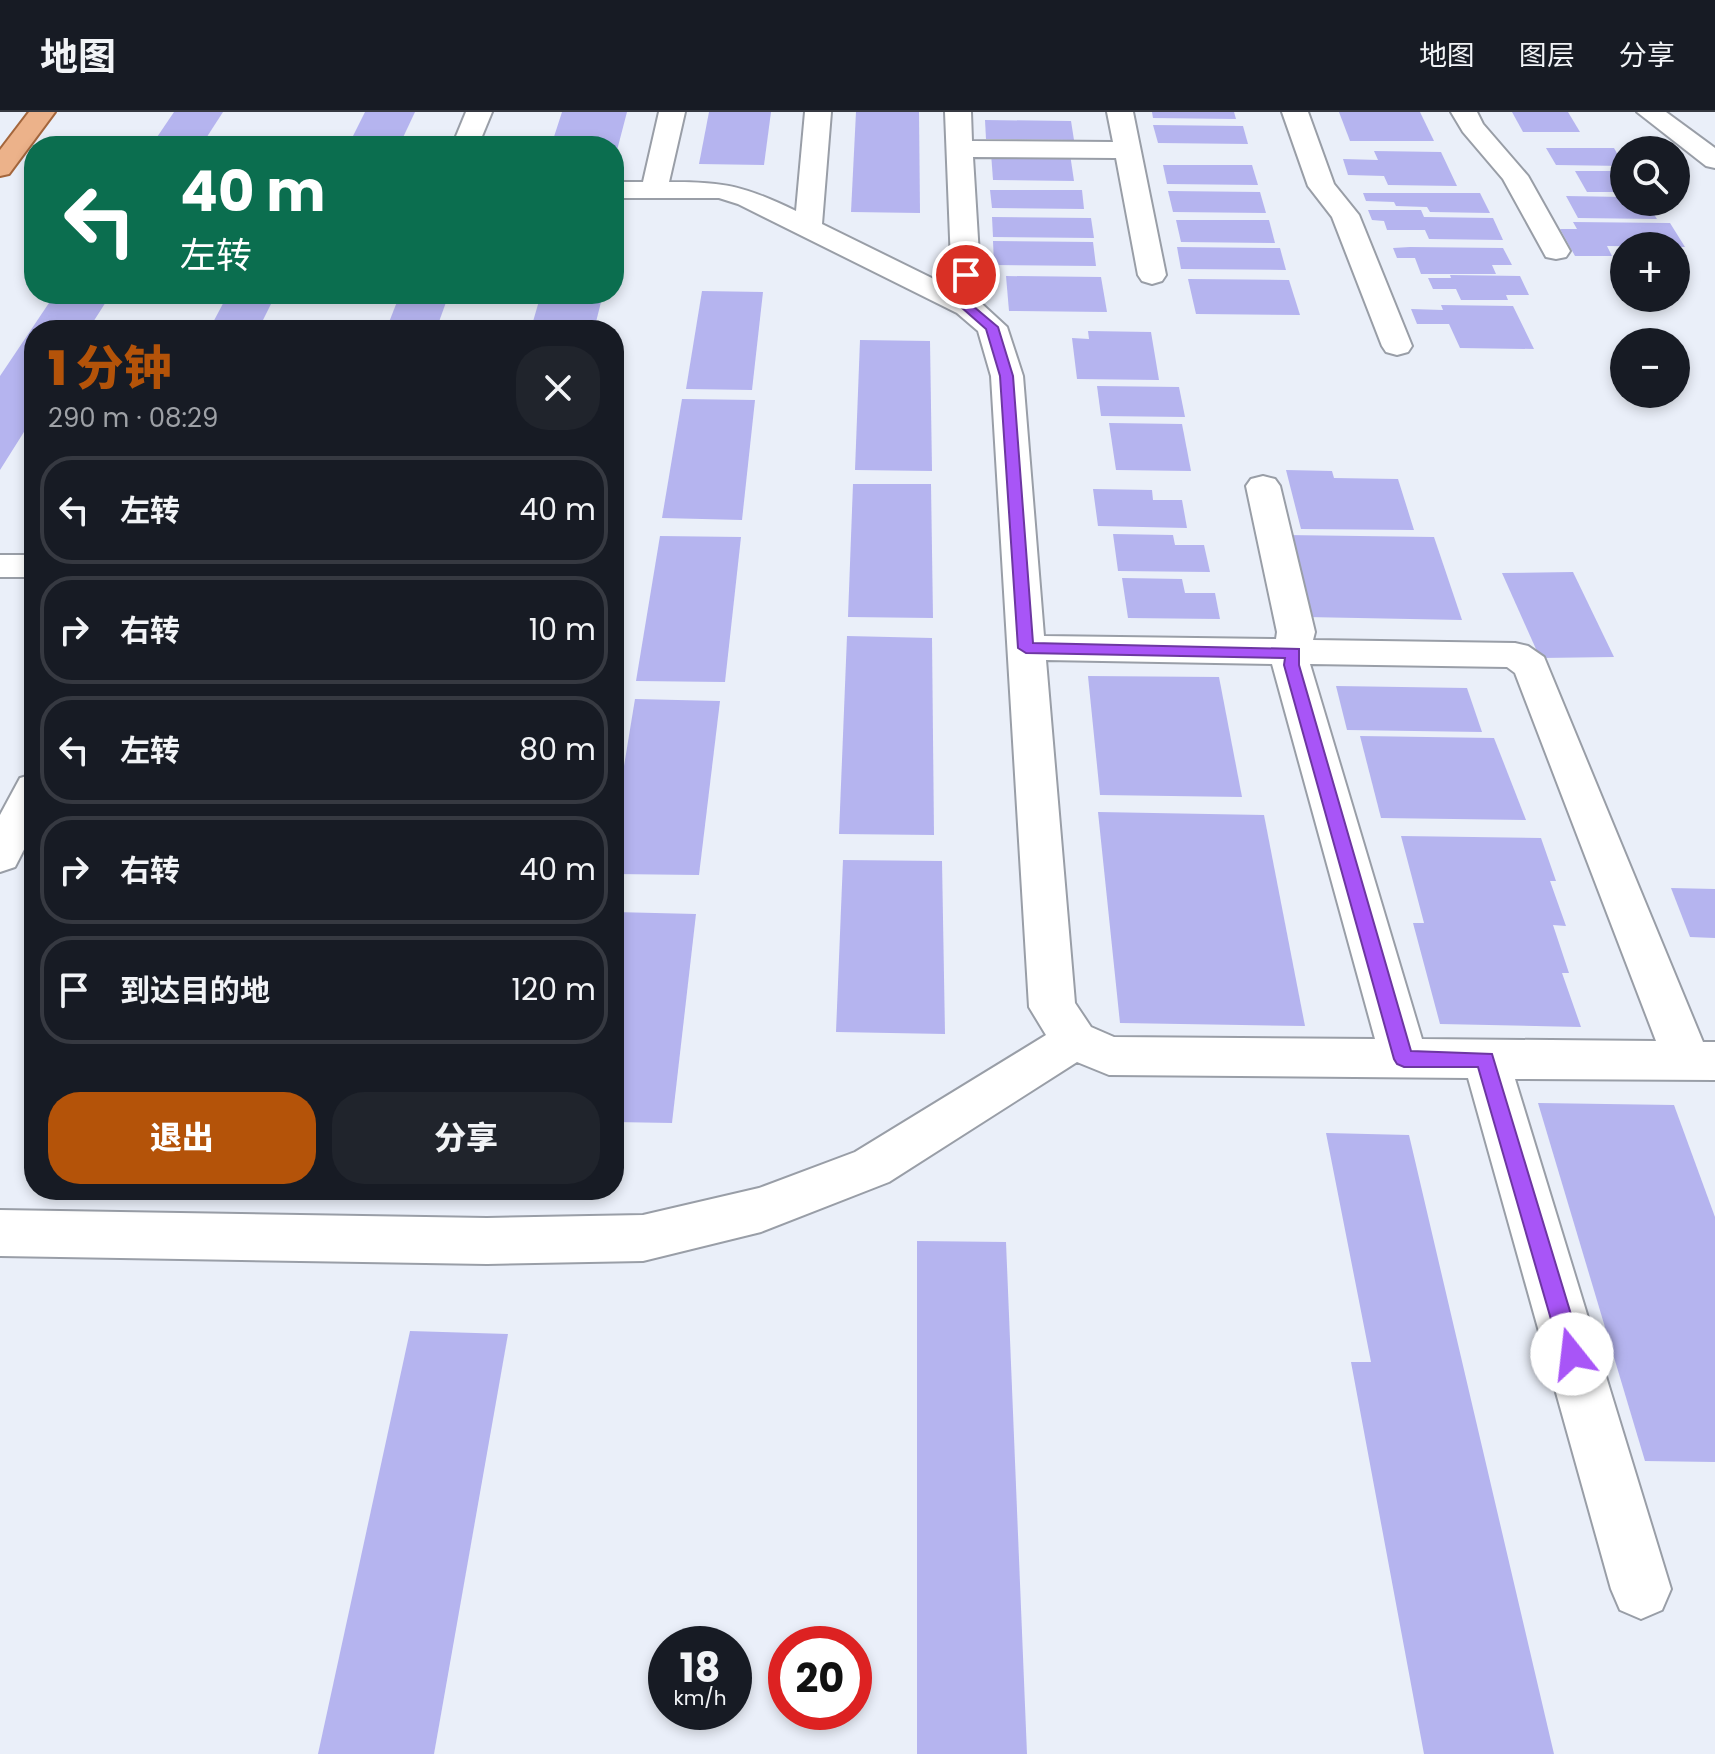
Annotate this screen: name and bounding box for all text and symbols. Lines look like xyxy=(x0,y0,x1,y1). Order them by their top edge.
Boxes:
text: 地图 xyxy=(40,30,116,83)
text: 地图 xyxy=(1419,36,1475,75)
text: 图层 xyxy=(1519,36,1575,75)
text: 分享 xyxy=(1619,36,1675,75)
map controls xyxy=(1610,136,1690,408)
button: search xyxy=(1610,136,1690,216)
text: 40 m xyxy=(180,152,326,231)
icon: left xyxy=(48,168,152,272)
text: 左转 xyxy=(180,230,252,281)
button: + xyxy=(1610,232,1690,312)
pin xyxy=(932,241,1000,309)
icon: arrive xyxy=(944,253,988,297)
button: − xyxy=(1610,328,1690,408)
text: 1 分钟 xyxy=(48,335,172,402)
button: close xyxy=(516,346,600,430)
text: 290 m · 08:29 xyxy=(48,400,218,436)
icon: left xyxy=(52,488,96,532)
text: 40 m xyxy=(519,488,596,531)
text: 左转 xyxy=(120,489,180,532)
icon: right xyxy=(52,608,96,652)
text: 10 m xyxy=(529,608,596,651)
text: 右转 xyxy=(120,609,180,652)
icon: left xyxy=(52,728,96,772)
text: 80 m xyxy=(519,728,596,771)
text: 左转 xyxy=(120,729,180,772)
icon: right xyxy=(52,848,96,892)
text: 40 m xyxy=(519,848,596,891)
text: 右转 xyxy=(120,849,180,892)
icon: arrive xyxy=(52,968,96,1012)
text: 120 m xyxy=(511,968,596,1011)
text: 到达目的地 xyxy=(120,969,270,1012)
button: 退出 xyxy=(48,1092,316,1184)
button: 分享 xyxy=(332,1092,600,1184)
position arrow xyxy=(1530,1312,1614,1396)
speed limit sign: 20 xyxy=(768,1626,872,1730)
text: 18 xyxy=(680,1640,720,1696)
text: km/h xyxy=(673,1684,727,1712)

